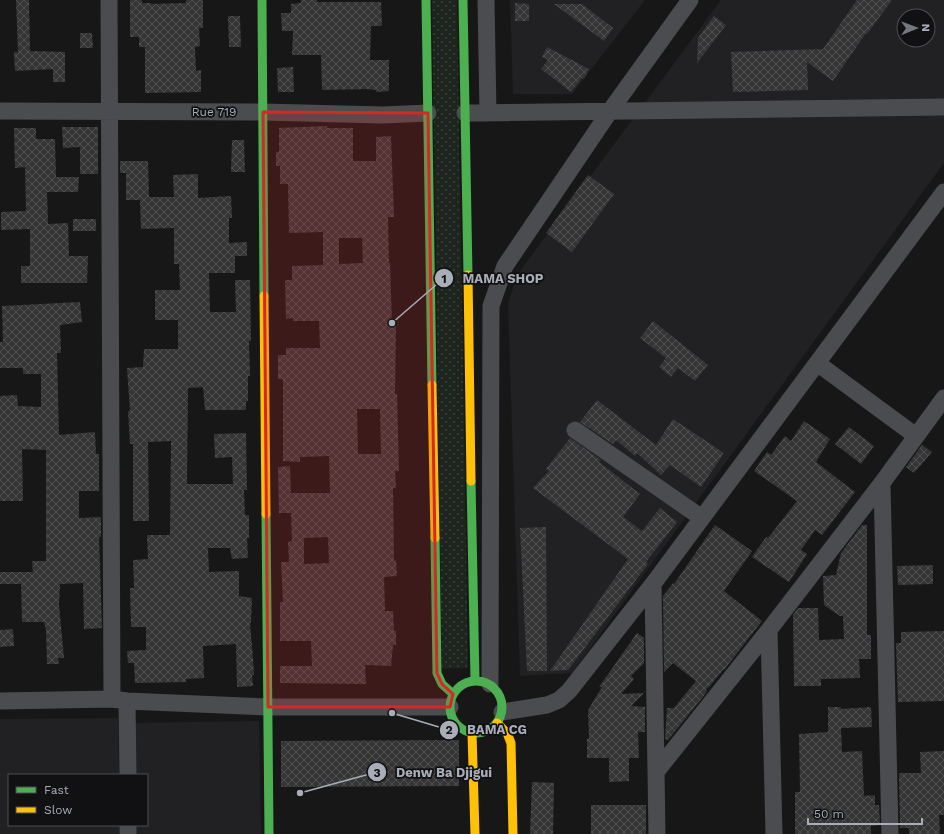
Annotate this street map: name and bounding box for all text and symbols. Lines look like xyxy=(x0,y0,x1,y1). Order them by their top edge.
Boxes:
north arrow xyxy=(896,8,936,48)
text: N xyxy=(919,24,932,32)
street label: Rue 719 xyxy=(192,105,236,119)
callout: MAMA SHOP xyxy=(434,266,552,291)
text: MAMA SHOP xyxy=(463,271,544,286)
text: 1 xyxy=(441,272,447,286)
callout: BAMA CG xyxy=(439,717,535,742)
text: BAMA CG xyxy=(467,722,527,737)
text: 2 xyxy=(445,723,453,737)
callout: Denw Ba Djigui xyxy=(367,760,500,785)
text: Denw Ba Djigui xyxy=(396,765,492,780)
text: 3 xyxy=(373,766,381,780)
legend xyxy=(8,774,148,826)
text: Fast xyxy=(44,783,69,797)
scale bar xyxy=(808,800,922,826)
text: Slow xyxy=(44,803,72,817)
text: 50 m xyxy=(814,807,844,821)

